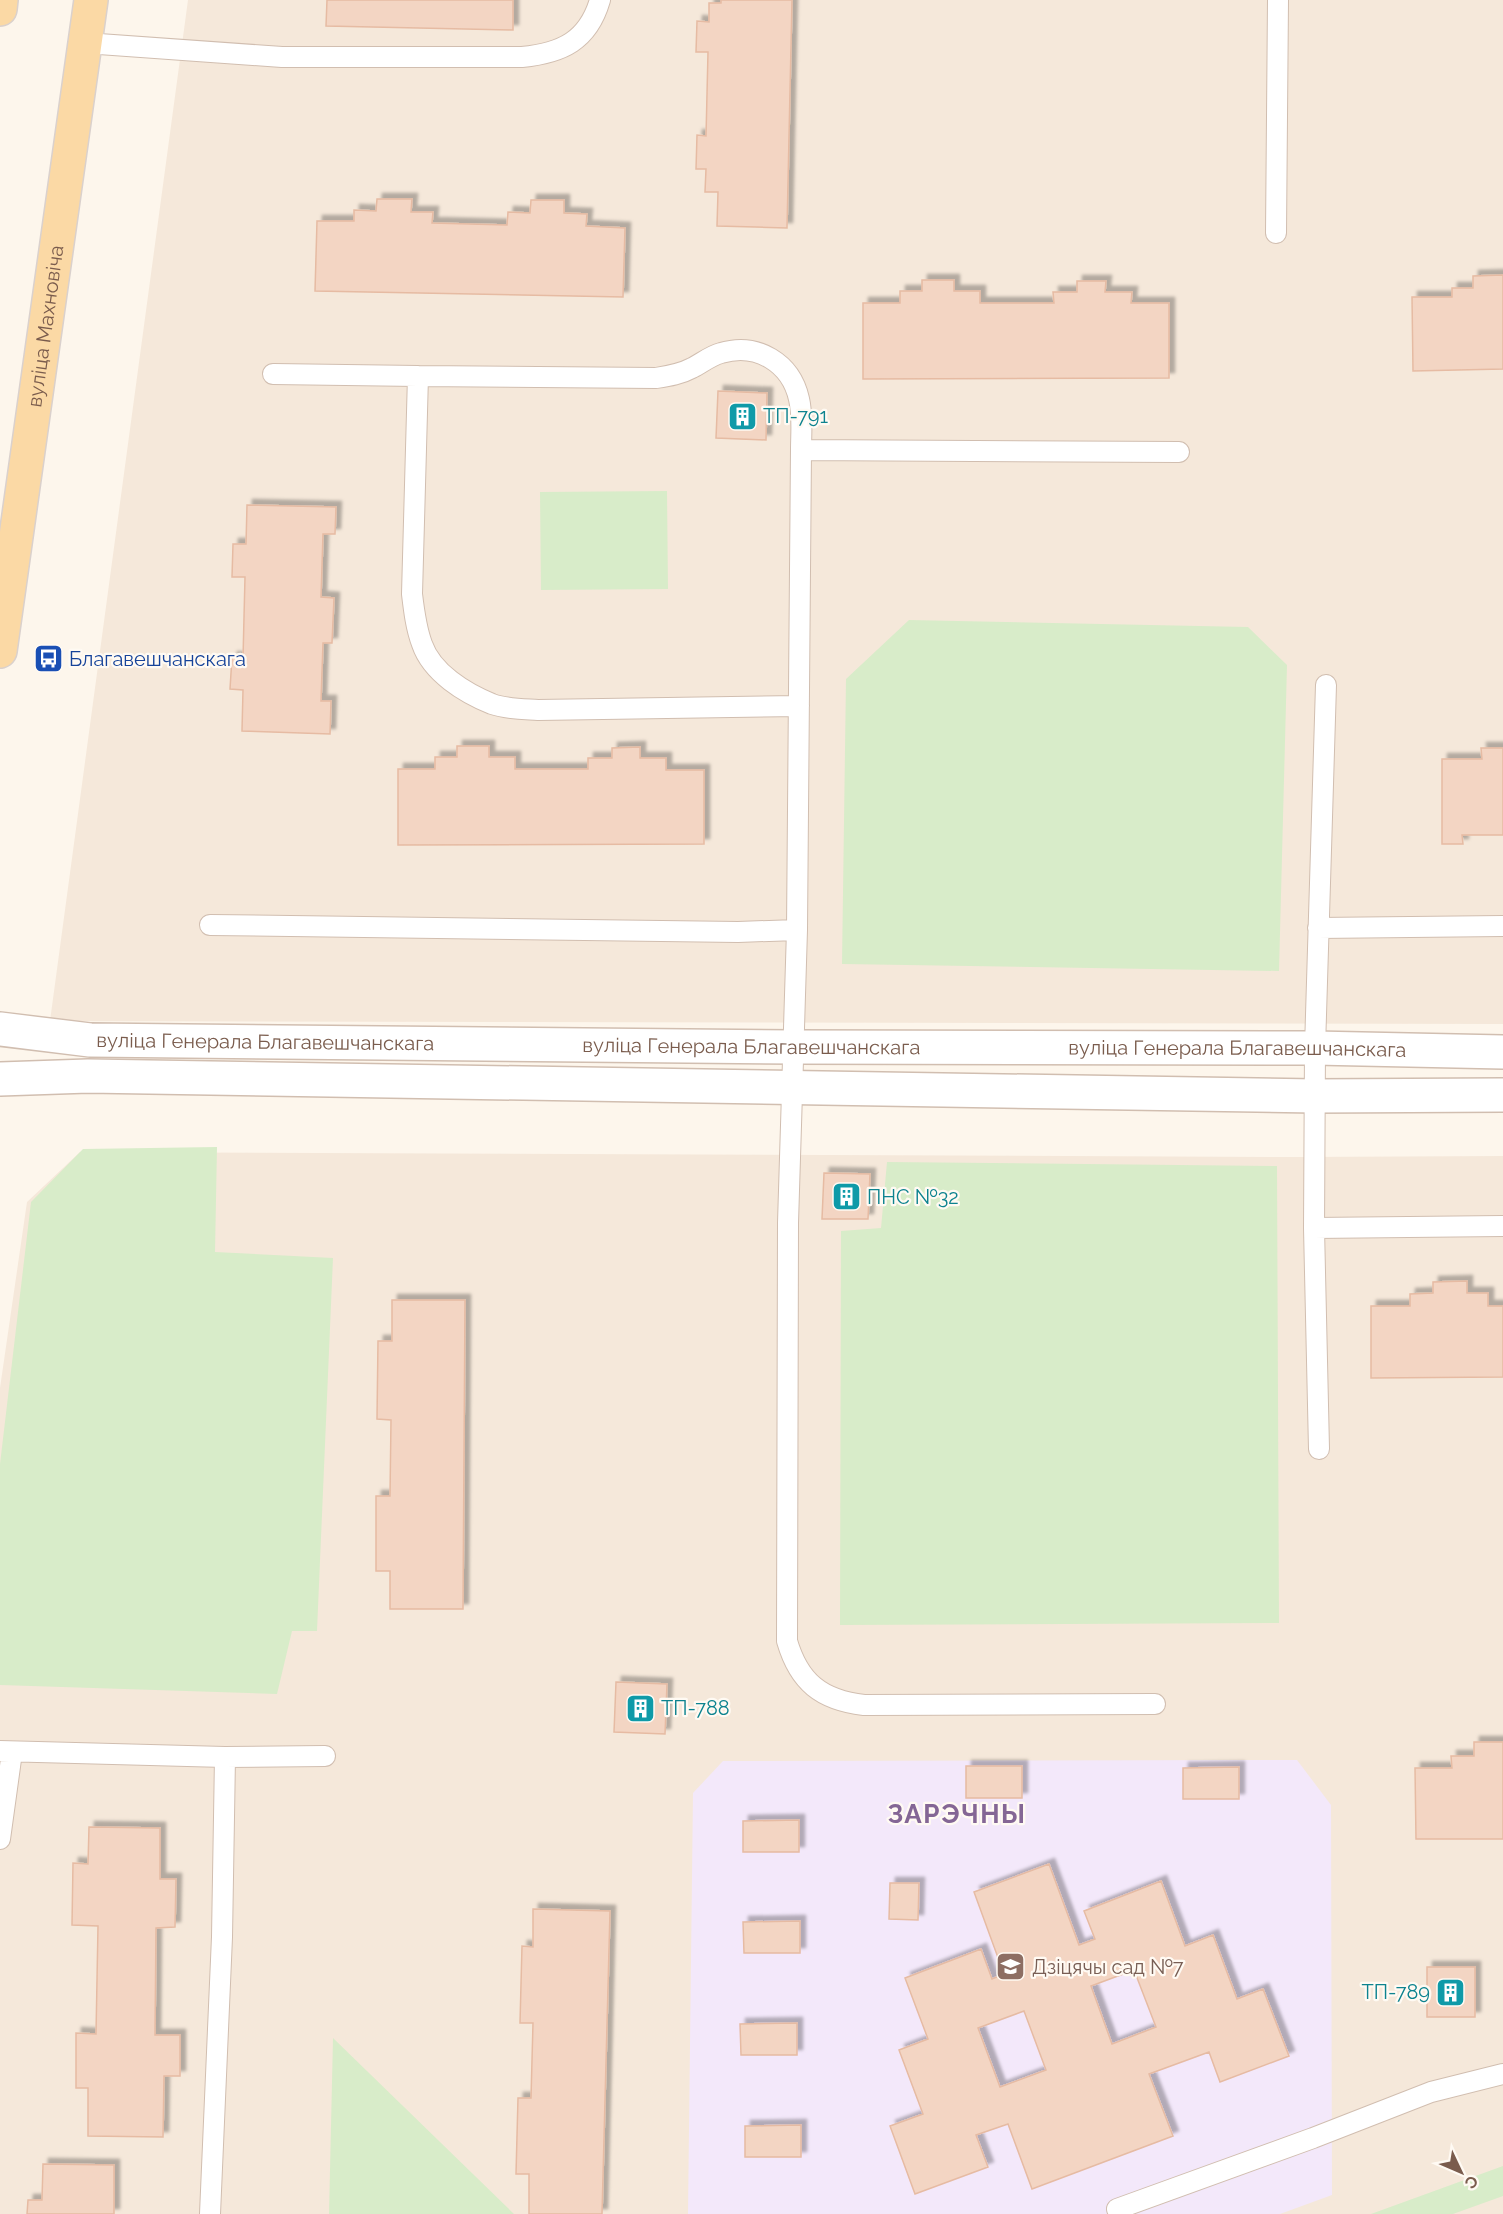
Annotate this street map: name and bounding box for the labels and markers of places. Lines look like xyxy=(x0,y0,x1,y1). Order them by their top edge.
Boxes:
building icon: ТП-791 xyxy=(726,400,758,432)
place label: ТП-791 xyxy=(763,404,829,428)
bus stop icon: Благавешчанскага xyxy=(32,643,64,675)
place label: Благавешчанскага xyxy=(69,647,246,671)
building icon: ПНС №32 xyxy=(830,1181,862,1213)
place label: ПНС №32 xyxy=(867,1185,959,1209)
building icon: ТП-788 xyxy=(624,1692,656,1724)
place label: ТП-788 xyxy=(661,1696,730,1720)
school or university icon: Дзіцячы сад №7 xyxy=(995,1951,1027,1983)
place label: Дзіцячы сад №7 xyxy=(1032,1955,1184,1979)
building icon: ТП-789 xyxy=(1435,1976,1467,2008)
place label: ТП-789 xyxy=(1362,1980,1430,2004)

